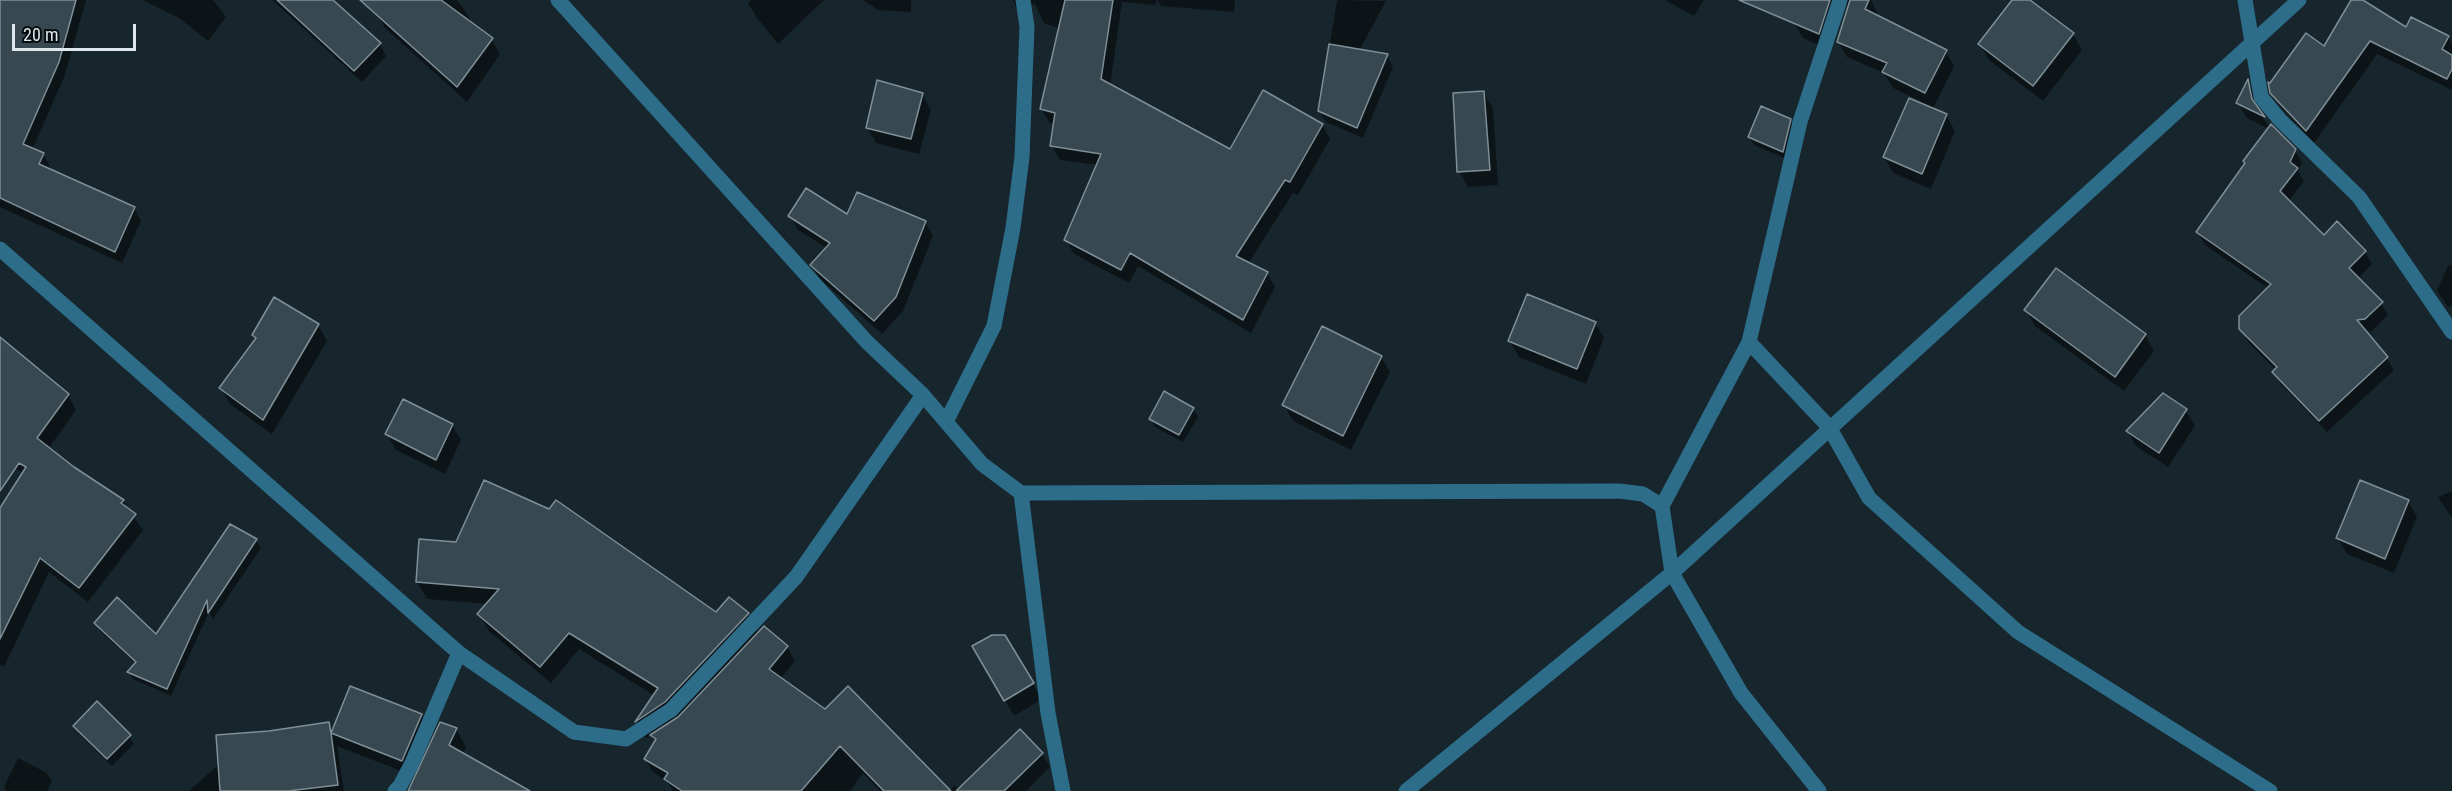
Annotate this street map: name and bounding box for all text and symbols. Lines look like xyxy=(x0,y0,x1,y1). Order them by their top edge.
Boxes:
scale bar xyxy=(15,12,140,50)
text: 20 m xyxy=(23,24,58,45)

